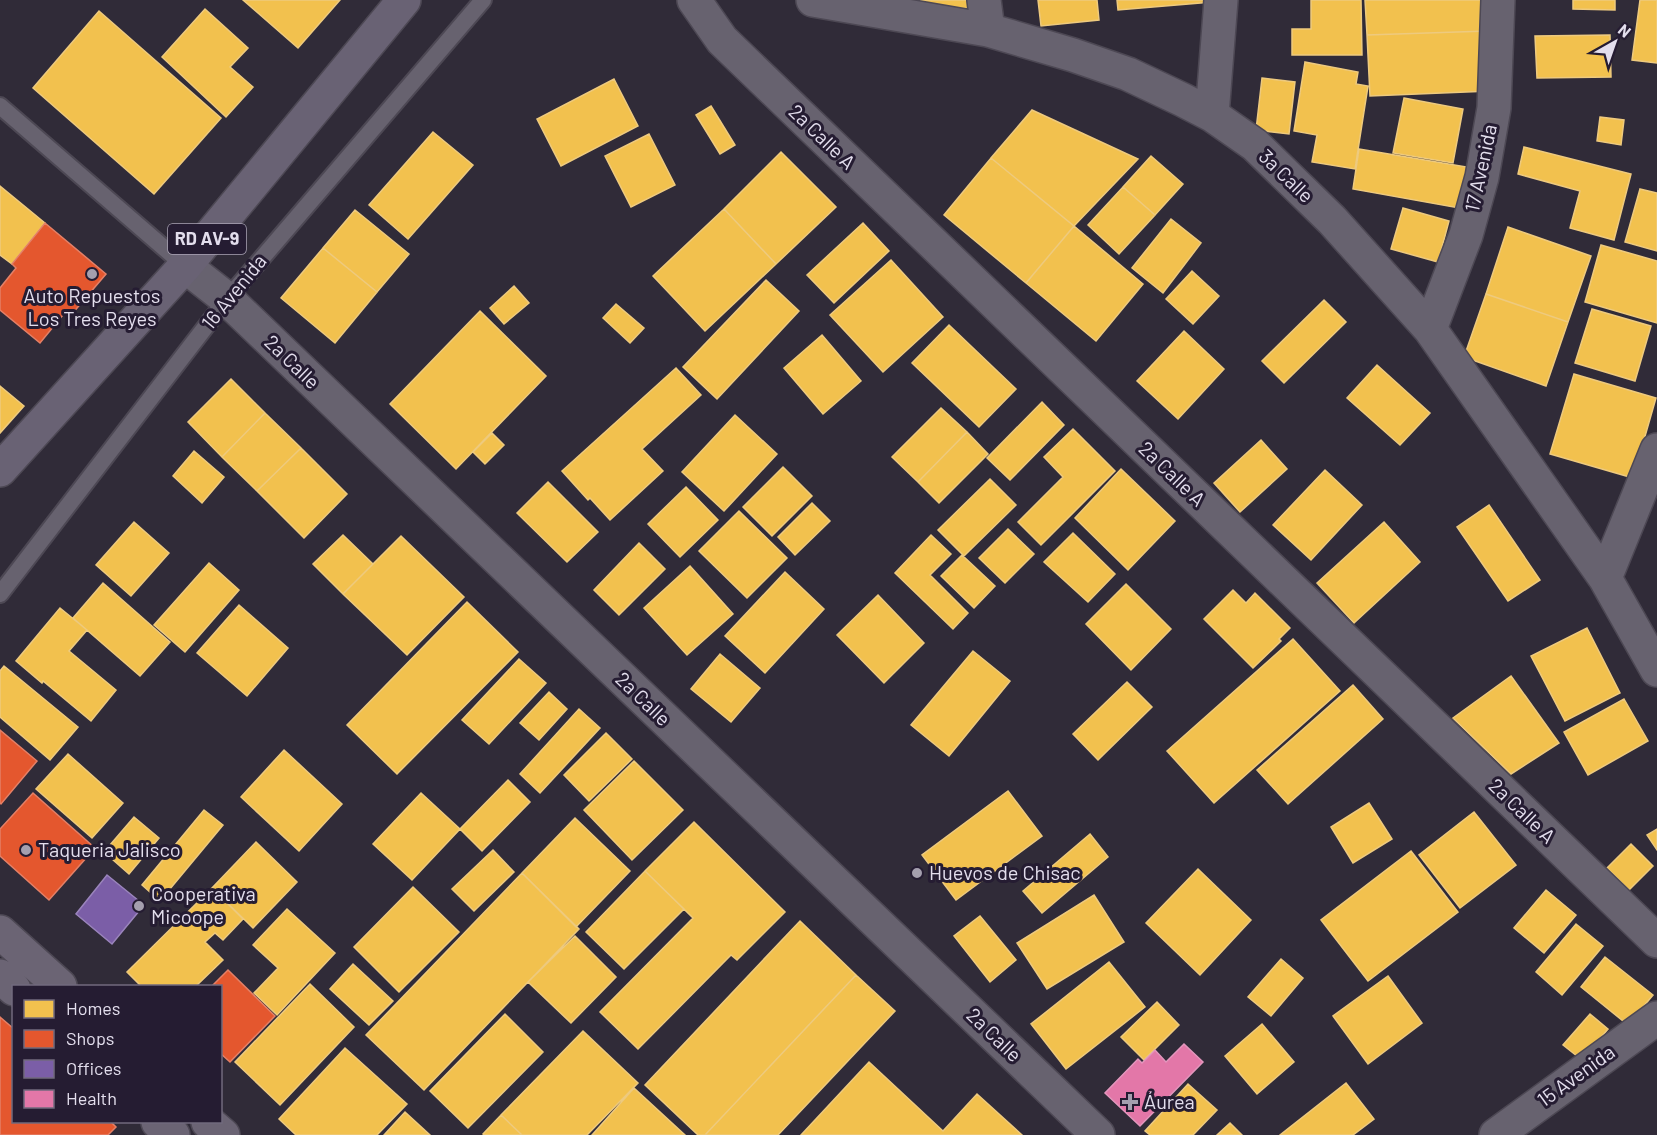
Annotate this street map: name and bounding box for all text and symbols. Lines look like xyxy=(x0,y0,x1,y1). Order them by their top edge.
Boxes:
north arrow xyxy=(1585,12,1645,72)
text: N xyxy=(1615,19,1635,41)
street label: 2a Calle A xyxy=(784,99,861,174)
street label: 17 Avenida xyxy=(1459,122,1501,214)
street label: 3a Calle xyxy=(1254,144,1319,207)
road number: RD AV-9 xyxy=(168,224,246,254)
street label: 16 Avenida xyxy=(196,249,271,334)
marker: Auto Repuestos Los Tres Reyes xyxy=(85,267,99,281)
place label: Auto Repuestos Los Tres Reyes xyxy=(24,283,160,330)
street label: 2a Calle xyxy=(260,329,325,393)
street label: 2a Calle A xyxy=(1134,436,1211,511)
street label: 2a Calle xyxy=(611,666,676,730)
street label: 2a Calle A xyxy=(1484,773,1561,848)
place label: Taqueria Jalisco xyxy=(38,837,181,861)
marker: Taqueria Jalisco xyxy=(19,843,33,857)
place label: Huevos de Chisac xyxy=(929,860,1081,884)
marker: Huevos de Chisac xyxy=(910,866,924,880)
place label: Cooperativa Micoope xyxy=(151,881,256,928)
marker: Cooperativa Micoope xyxy=(132,899,146,913)
legend xyxy=(12,985,222,1123)
text: Homes xyxy=(66,997,120,1019)
street label: 2a Calle xyxy=(962,1002,1027,1066)
text: Shops xyxy=(66,1027,115,1049)
street label: 15 Avenida xyxy=(1532,1039,1619,1111)
text: Offices xyxy=(66,1057,122,1079)
text: Health xyxy=(66,1087,117,1109)
place label: Áurea xyxy=(1144,1089,1195,1113)
marker: Áurea xyxy=(1121,1093,1139,1111)

